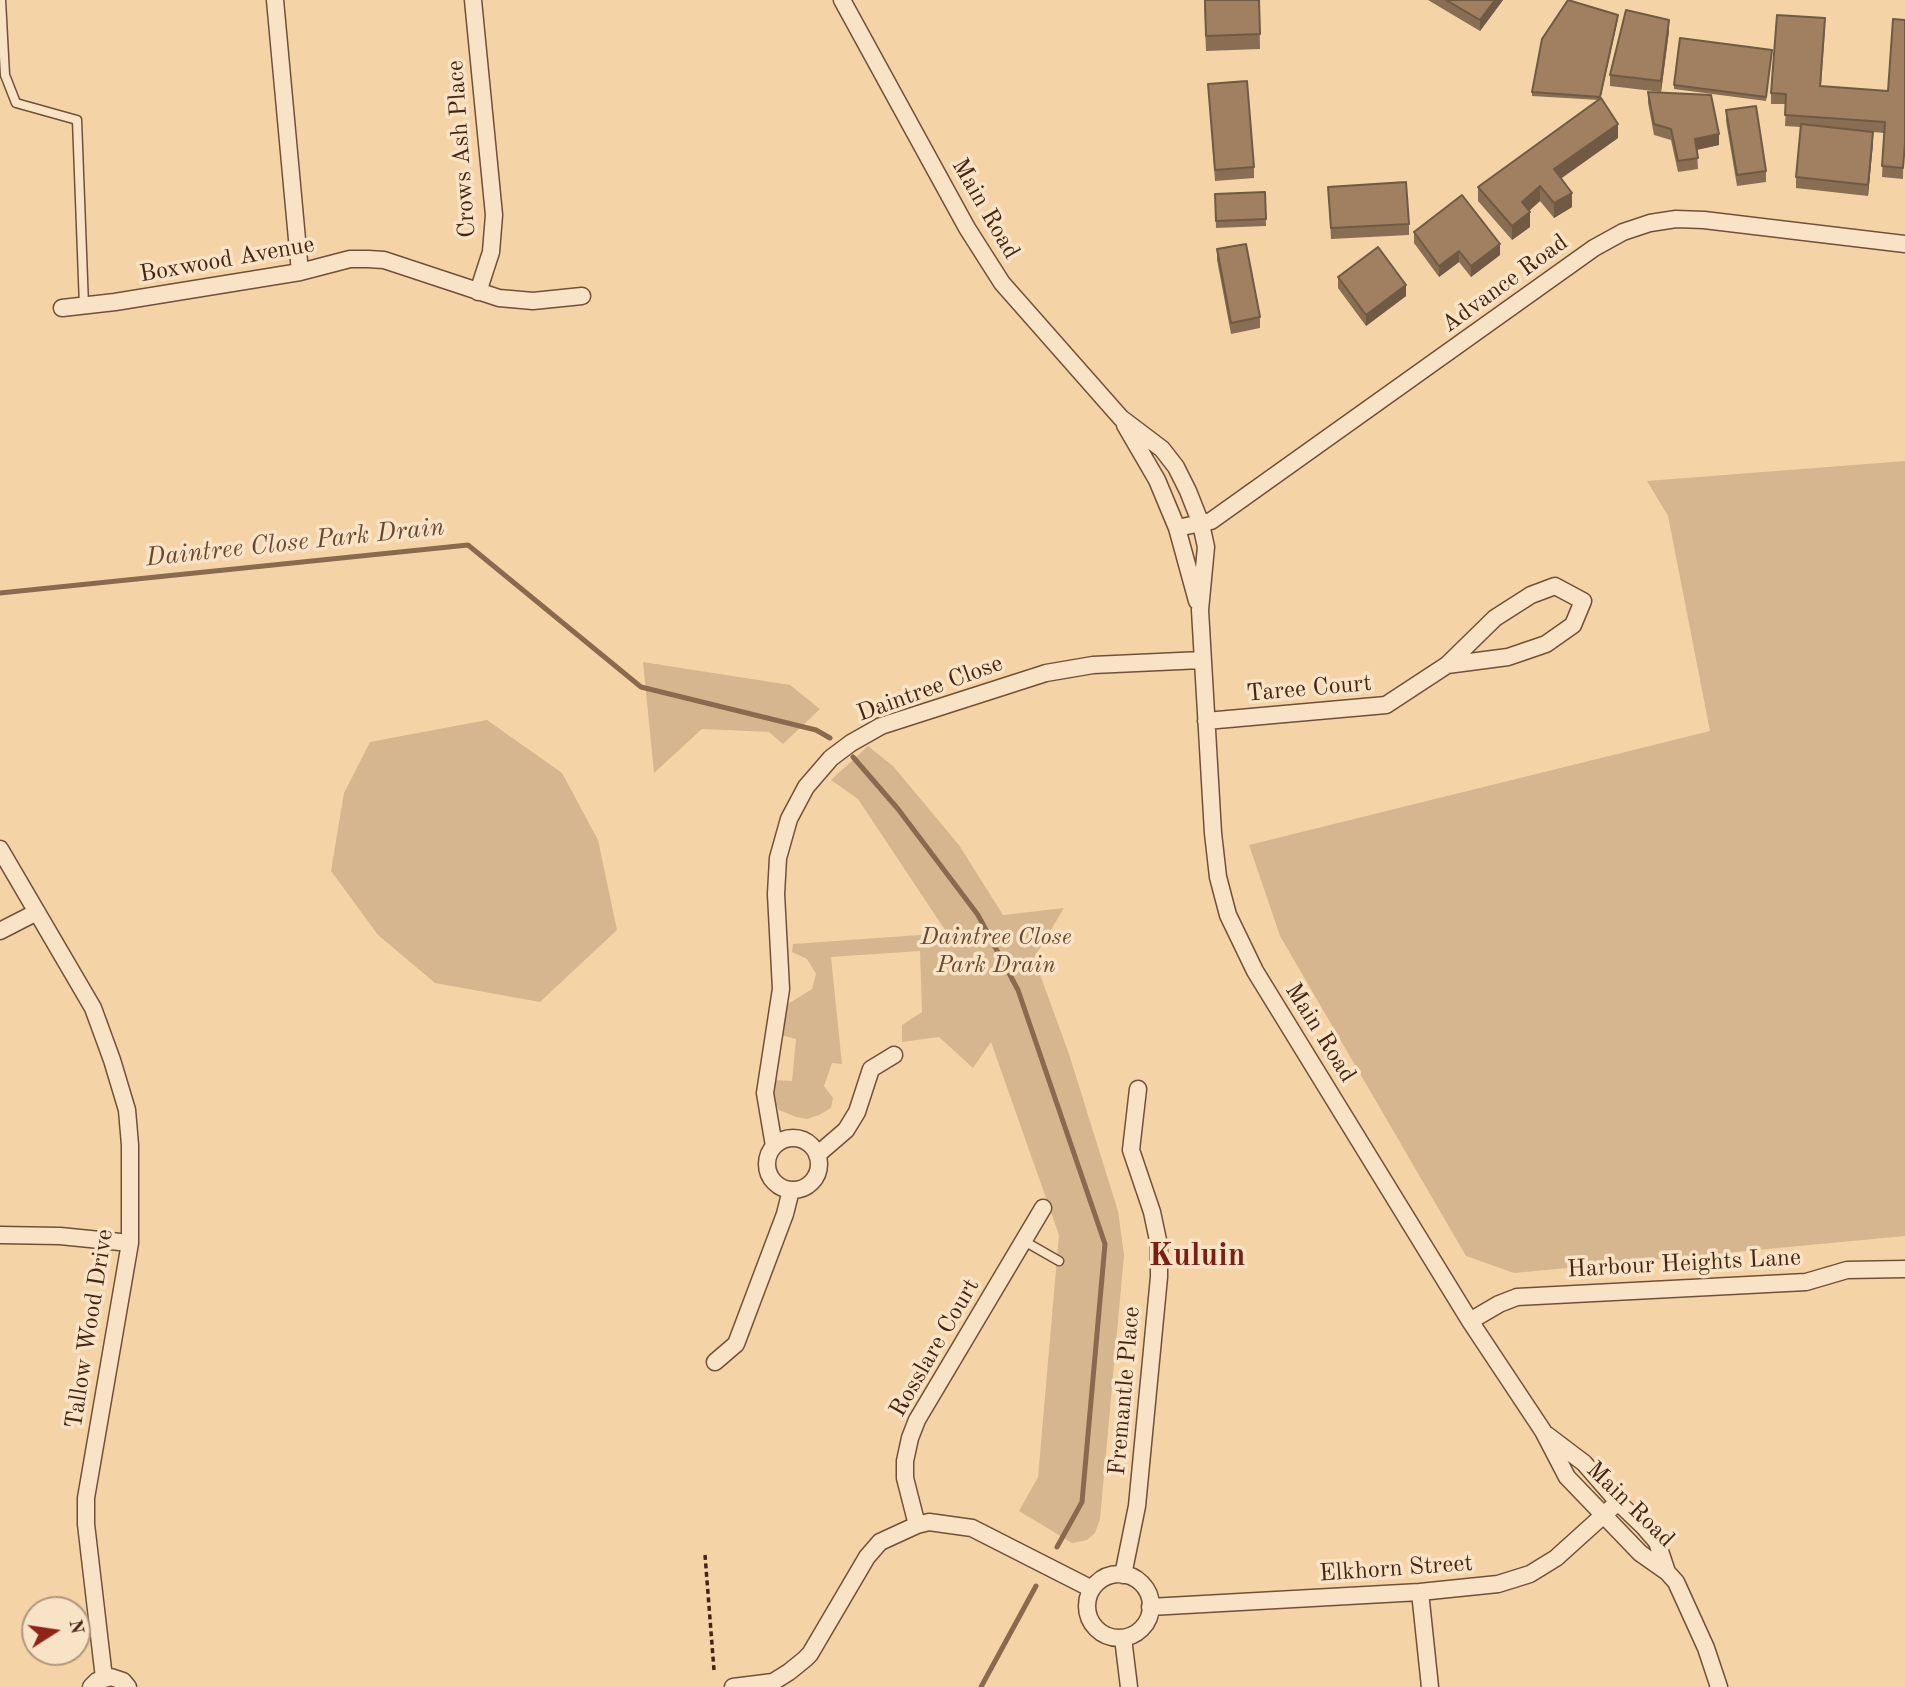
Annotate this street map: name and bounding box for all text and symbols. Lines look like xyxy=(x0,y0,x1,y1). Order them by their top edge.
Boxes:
street label: Crows Ash Place xyxy=(441,59,483,239)
street label: Main Road xyxy=(945,153,1025,265)
street label: Advance Road xyxy=(1436,228,1574,340)
street label: Boxwood Avenue xyxy=(137,230,317,290)
water label: Daintree Close Park Drain xyxy=(144,512,446,574)
street label: Daintree Close xyxy=(853,649,1007,729)
street label: Taree Court xyxy=(1245,669,1373,709)
park label: Daintree Close Park Drain xyxy=(920,924,1072,980)
street label: Main Road xyxy=(1278,978,1362,1088)
street label: Tallow Wood Drive xyxy=(60,1227,120,1431)
district label: Kuluin xyxy=(1149,1238,1245,1276)
street label: Harbour Heights Lane xyxy=(1566,1243,1802,1285)
street label: Rosslare Court xyxy=(884,1274,986,1422)
street label: Fremantle Place xyxy=(1103,1305,1147,1477)
street label: Main Road xyxy=(1580,1456,1680,1554)
street label: Elkhorn Street xyxy=(1318,1549,1474,1589)
north arrow xyxy=(21,1596,91,1666)
text: N xyxy=(64,1618,86,1636)

